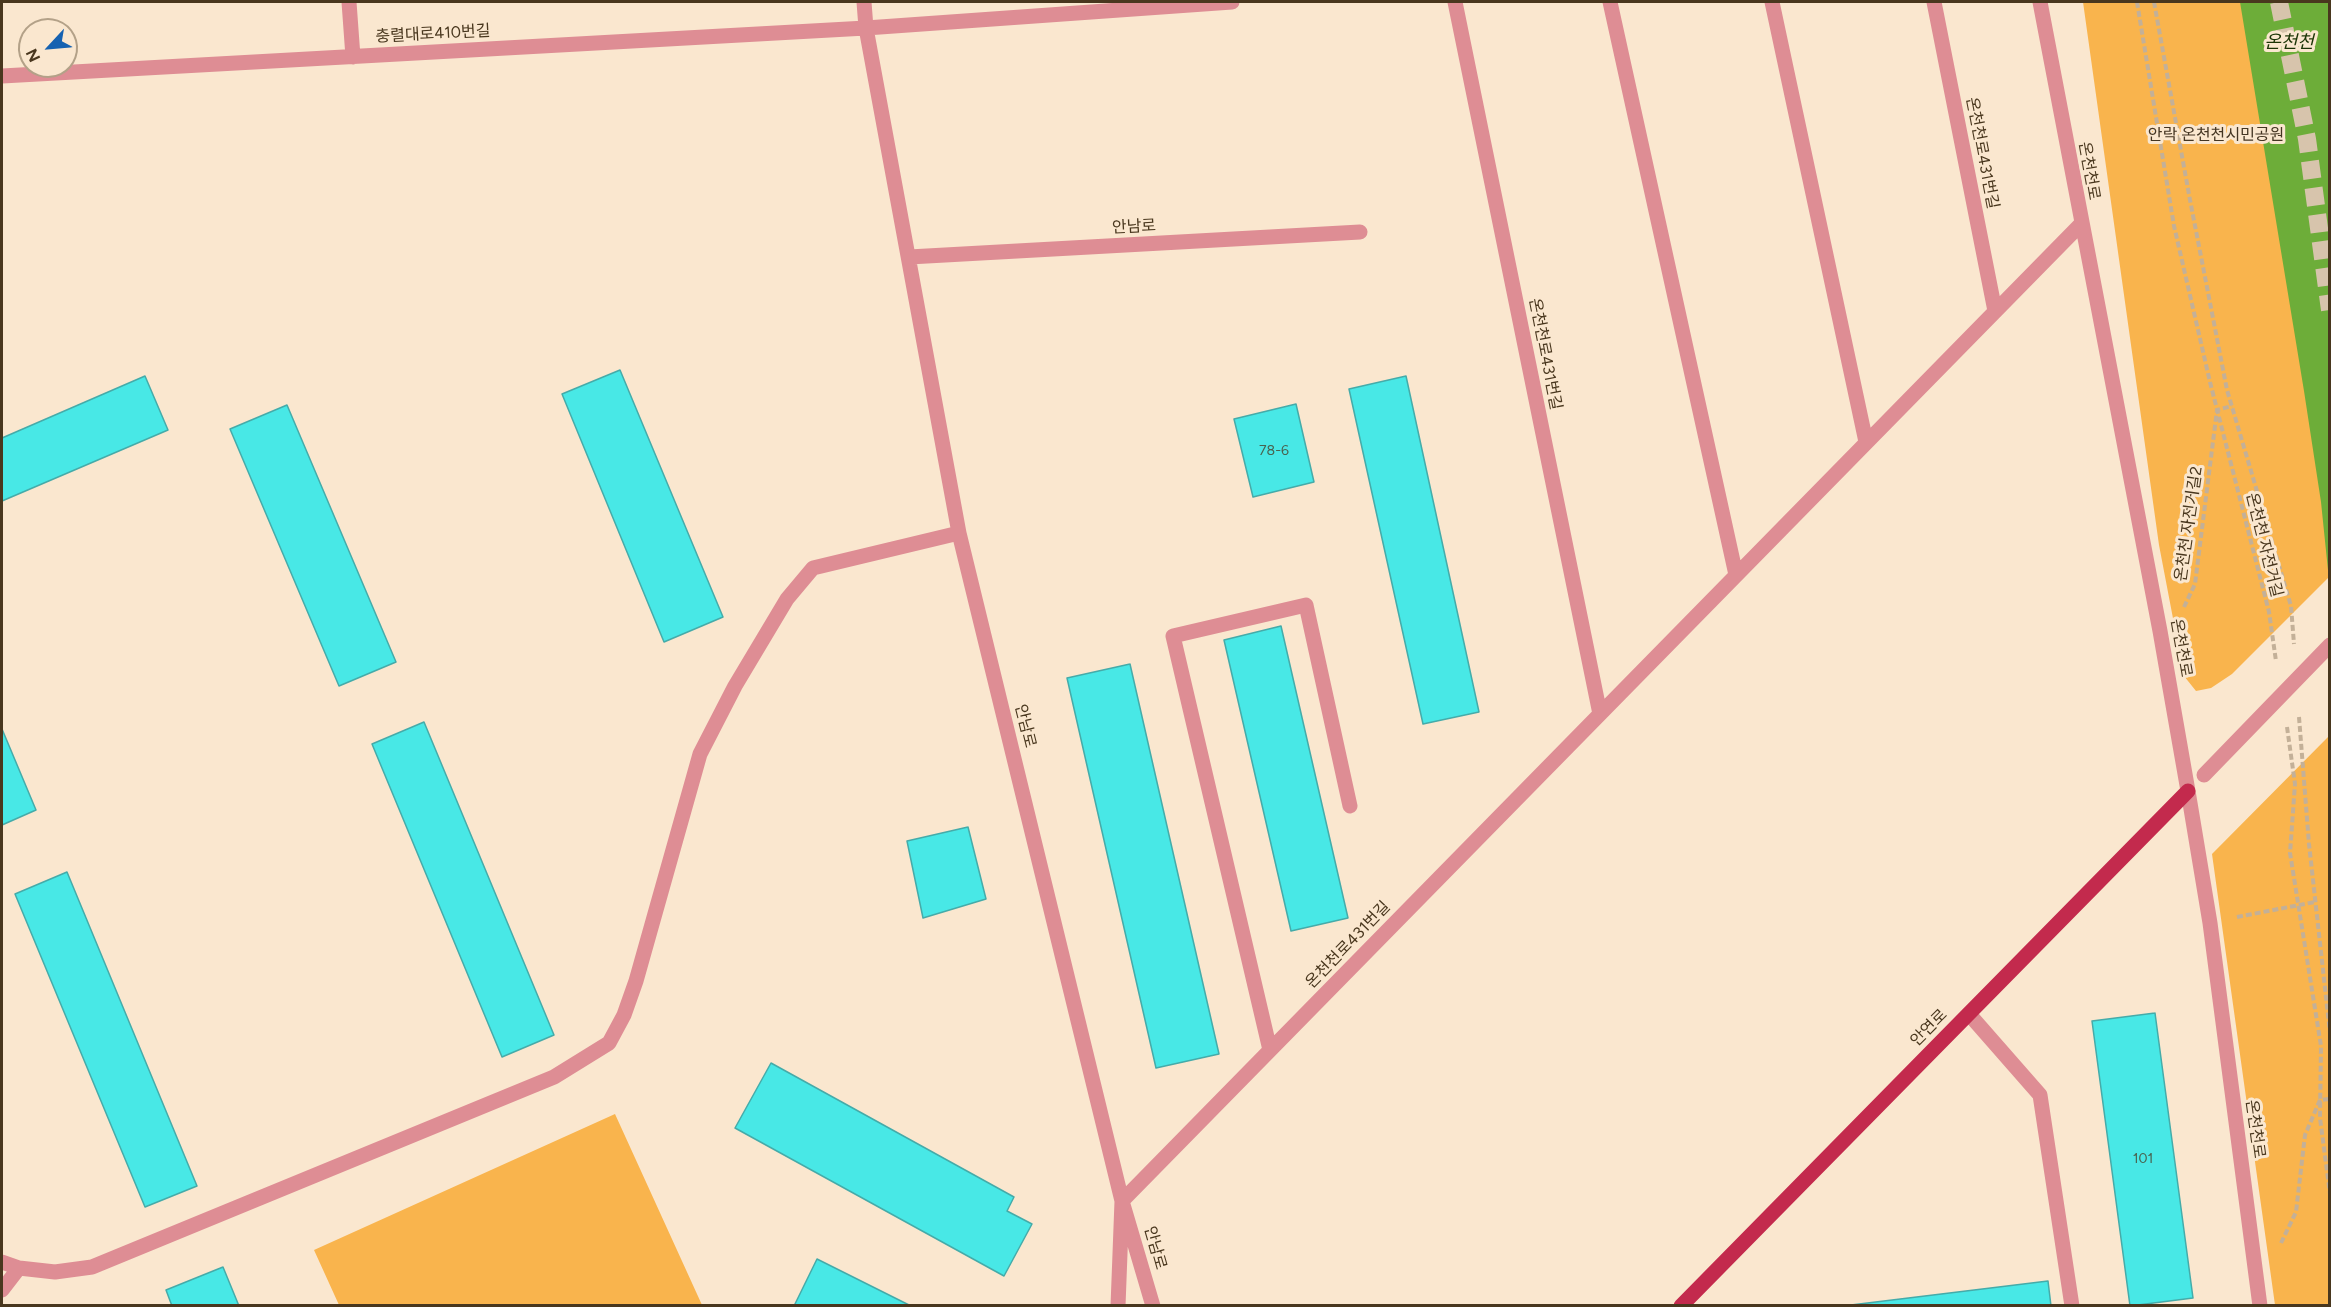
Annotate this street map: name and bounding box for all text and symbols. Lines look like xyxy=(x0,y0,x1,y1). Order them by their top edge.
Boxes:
north arrow xyxy=(18,18,78,78)
street label: 충렬대로410번길 xyxy=(375,21,491,47)
water label: 온천천 xyxy=(2264,32,2314,54)
text: N xyxy=(22,46,44,65)
street label: 온천천로431번길 xyxy=(1962,95,2002,211)
park label: 안락 온천천시민공원 xyxy=(2148,125,2284,145)
street label: 온천천로 xyxy=(2074,140,2104,202)
street label: 안남로 xyxy=(1111,216,1157,238)
street label: 온천천로431번길 xyxy=(1525,296,1565,412)
house number: 78-6 xyxy=(1259,443,1289,459)
street label: 온천천 자전거길2 xyxy=(2171,465,2207,583)
street label: 온천천 자전거길 xyxy=(2242,491,2286,599)
street label: 온천천로 xyxy=(2166,617,2196,679)
street label: 안남로 xyxy=(1010,702,1040,750)
street label: 온천천로431번길 xyxy=(1302,897,1394,993)
street label: 안연로 xyxy=(1907,1006,1951,1050)
street label: 온천천로 xyxy=(2241,1099,2269,1159)
house number: 101 xyxy=(2133,1151,2153,1167)
street label: 안남로 xyxy=(1140,1224,1170,1272)

